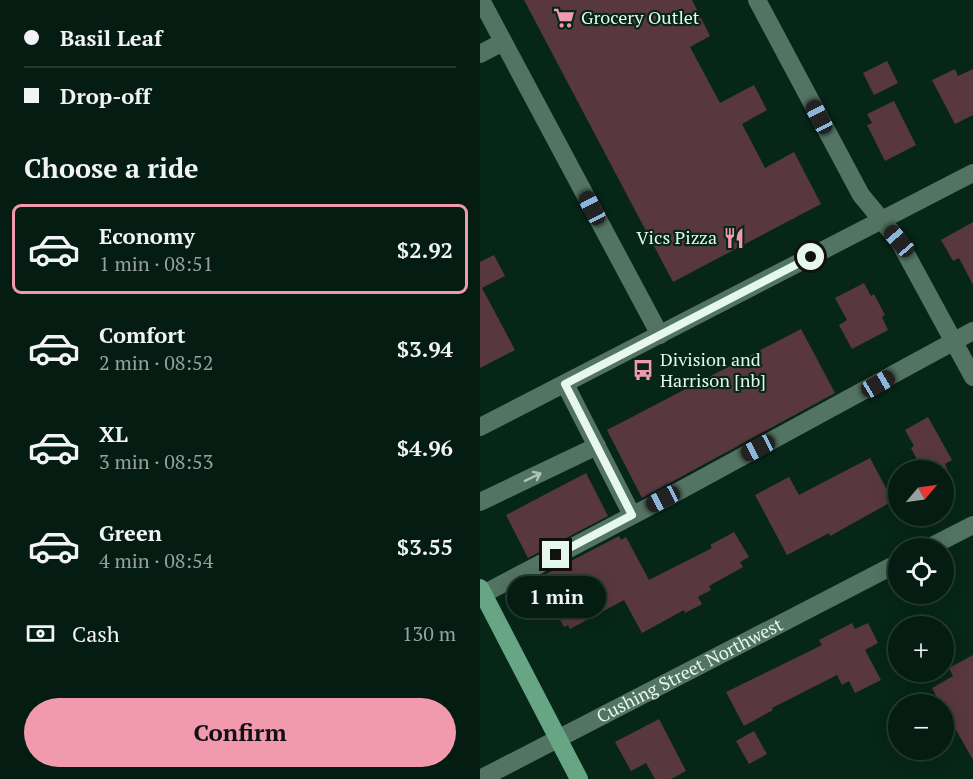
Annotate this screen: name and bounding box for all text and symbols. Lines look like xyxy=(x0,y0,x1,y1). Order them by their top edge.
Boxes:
place label: Grocery Outlet xyxy=(581,5,700,29)
supermarket icon: Grocery Outlet xyxy=(552,6,576,30)
text: Basil Leaf xyxy=(60,23,162,52)
text: Drop-off xyxy=(60,81,151,110)
car xyxy=(803,97,835,137)
text: Choose a ride xyxy=(24,150,199,186)
car xyxy=(576,188,608,228)
text: Economy xyxy=(99,221,195,250)
icon: car xyxy=(27,222,81,276)
car xyxy=(880,222,918,260)
place label: Vics Pizza xyxy=(636,225,717,249)
restaurant icon: Vics Pizza xyxy=(722,226,746,250)
text: $2.92 xyxy=(397,235,453,264)
route start xyxy=(797,243,824,270)
text: 1 min · 08:51 xyxy=(99,250,213,277)
text: Comfort xyxy=(99,320,185,349)
icon: car xyxy=(27,321,81,375)
text: $3.94 xyxy=(397,334,453,363)
place label: Division and Harrison [nb] xyxy=(660,347,766,392)
text: 2 min · 08:52 xyxy=(99,349,213,376)
bus stop icon: Division and Harrison [nb] xyxy=(631,358,655,382)
car xyxy=(858,367,898,401)
text: XL xyxy=(99,419,128,448)
icon: car xyxy=(27,420,81,474)
car xyxy=(738,432,778,464)
text: $4.96 xyxy=(397,433,453,462)
text: 3 min · 08:53 xyxy=(99,448,213,475)
north arrow xyxy=(888,460,954,526)
map controls xyxy=(888,460,954,760)
one-way arrow xyxy=(523,470,541,482)
car xyxy=(643,483,683,515)
text: Green xyxy=(99,518,162,547)
icon: car xyxy=(27,519,81,573)
text: $3.55 xyxy=(397,532,453,561)
button: locate xyxy=(888,538,954,604)
route end xyxy=(542,541,569,568)
text: 4 min · 08:54 xyxy=(99,547,213,574)
callout: 1 min xyxy=(506,576,605,618)
text: 1 min xyxy=(529,583,584,610)
street label: Cushing Street Northwest xyxy=(592,612,787,728)
button: + xyxy=(888,616,954,682)
icon: cash xyxy=(24,617,57,650)
text: Cash xyxy=(72,619,120,648)
text: 130 m xyxy=(402,620,456,647)
button: − xyxy=(888,694,954,760)
button: Confirm xyxy=(24,698,456,767)

